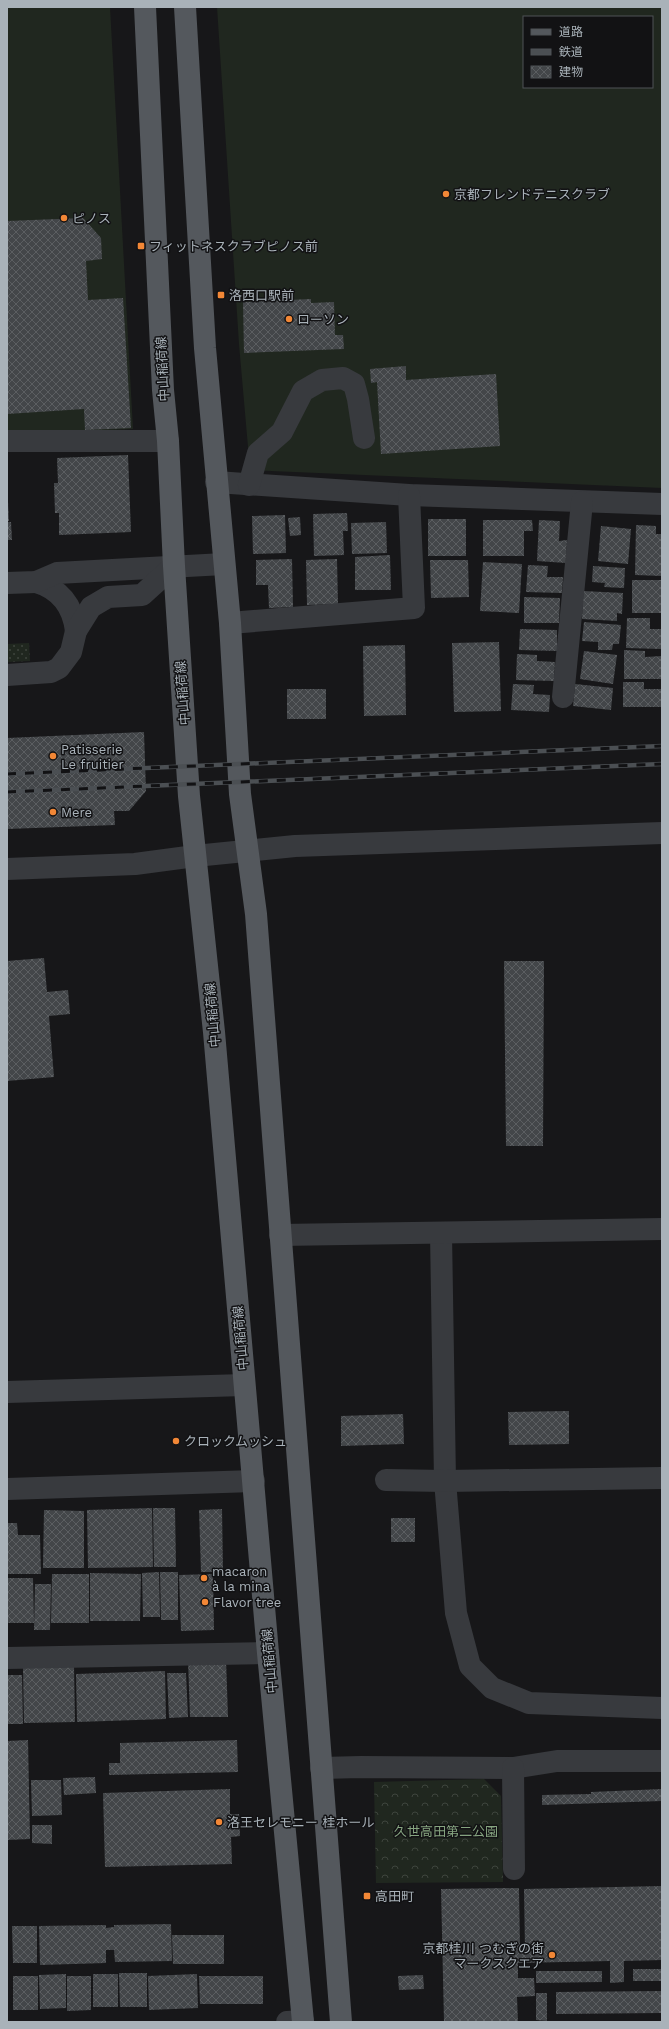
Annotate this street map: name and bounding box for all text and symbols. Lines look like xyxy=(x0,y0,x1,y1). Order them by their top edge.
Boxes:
legend xyxy=(523,16,653,88)
text: 道路 xyxy=(559,25,583,39)
text: 鉄道 xyxy=(559,45,583,59)
text: 建物 xyxy=(559,65,583,79)
place label: 京都フレンドテニスクラブ xyxy=(454,187,610,202)
marker: 京都フレンドテニスクラブ xyxy=(441,189,451,199)
place label: ピノス xyxy=(72,211,111,226)
marker: ピノス xyxy=(59,213,69,223)
place label: フィットネスクラブピノス前 xyxy=(149,239,318,254)
marker: フィットネスクラブピノス前 xyxy=(136,241,146,251)
place label: 洛西口駅前 xyxy=(229,288,294,303)
marker: 洛西口駅前 xyxy=(216,290,226,300)
place label: ローソン xyxy=(297,312,349,327)
marker: ローソン xyxy=(284,314,294,324)
street label: 中山稲荷線 xyxy=(153,336,172,402)
street label: 中山稲荷線 xyxy=(173,660,192,726)
place label: Patisserie Le fruitier xyxy=(61,742,124,772)
marker: Patisserie Le fruitier xyxy=(48,751,58,761)
place label: Mere xyxy=(61,805,92,820)
marker: Mere xyxy=(48,807,58,817)
street label: 中山稲荷線 xyxy=(202,982,223,1048)
street label: 中山稲荷線 xyxy=(230,1305,251,1371)
place label: クロックムッシュ xyxy=(184,1434,287,1449)
marker: クロックムッシュ xyxy=(171,1436,181,1446)
place label: macaron à la mina xyxy=(212,1564,271,1594)
marker: macaron à la mina xyxy=(199,1573,209,1583)
place label: Flavor tree xyxy=(213,1595,281,1610)
marker: Flavor tree xyxy=(200,1597,210,1607)
street label: 中山稲荷線 xyxy=(259,1628,280,1694)
place label: 洛王セレモニー 桂ホール xyxy=(227,1815,374,1830)
marker: 洛王セレモニー 桂ホール xyxy=(214,1817,224,1827)
park label: 久世高田第二公園 xyxy=(394,1824,498,1839)
place label: 高田町 xyxy=(375,1889,414,1904)
marker: 高田町 xyxy=(362,1891,372,1901)
place label: 京都桂川 つむぎの街 マークスクエア xyxy=(423,1941,544,1971)
marker: 京都桂川 つむぎの街 マークスクエア xyxy=(547,1950,557,1960)

